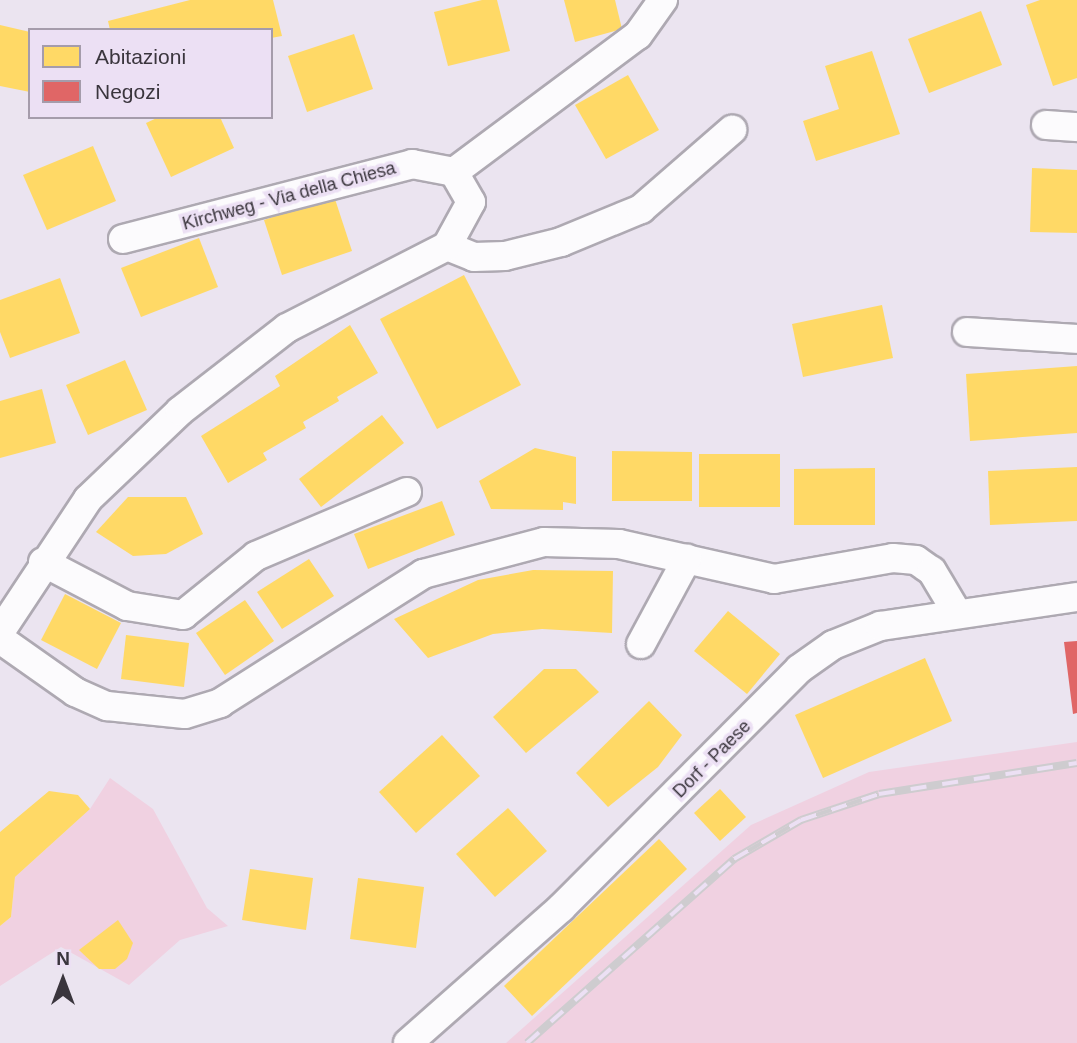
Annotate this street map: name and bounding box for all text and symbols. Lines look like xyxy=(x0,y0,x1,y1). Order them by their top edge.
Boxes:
legend xyxy=(28,28,273,119)
text: Abitazioni xyxy=(95,45,186,68)
text: Negozi xyxy=(95,80,160,103)
street label: Kirchweg - Via della Chiesa xyxy=(180,157,398,235)
street label: Dorf - Paese xyxy=(669,716,755,802)
north arrow xyxy=(28,945,98,1015)
text: N xyxy=(56,948,70,969)

